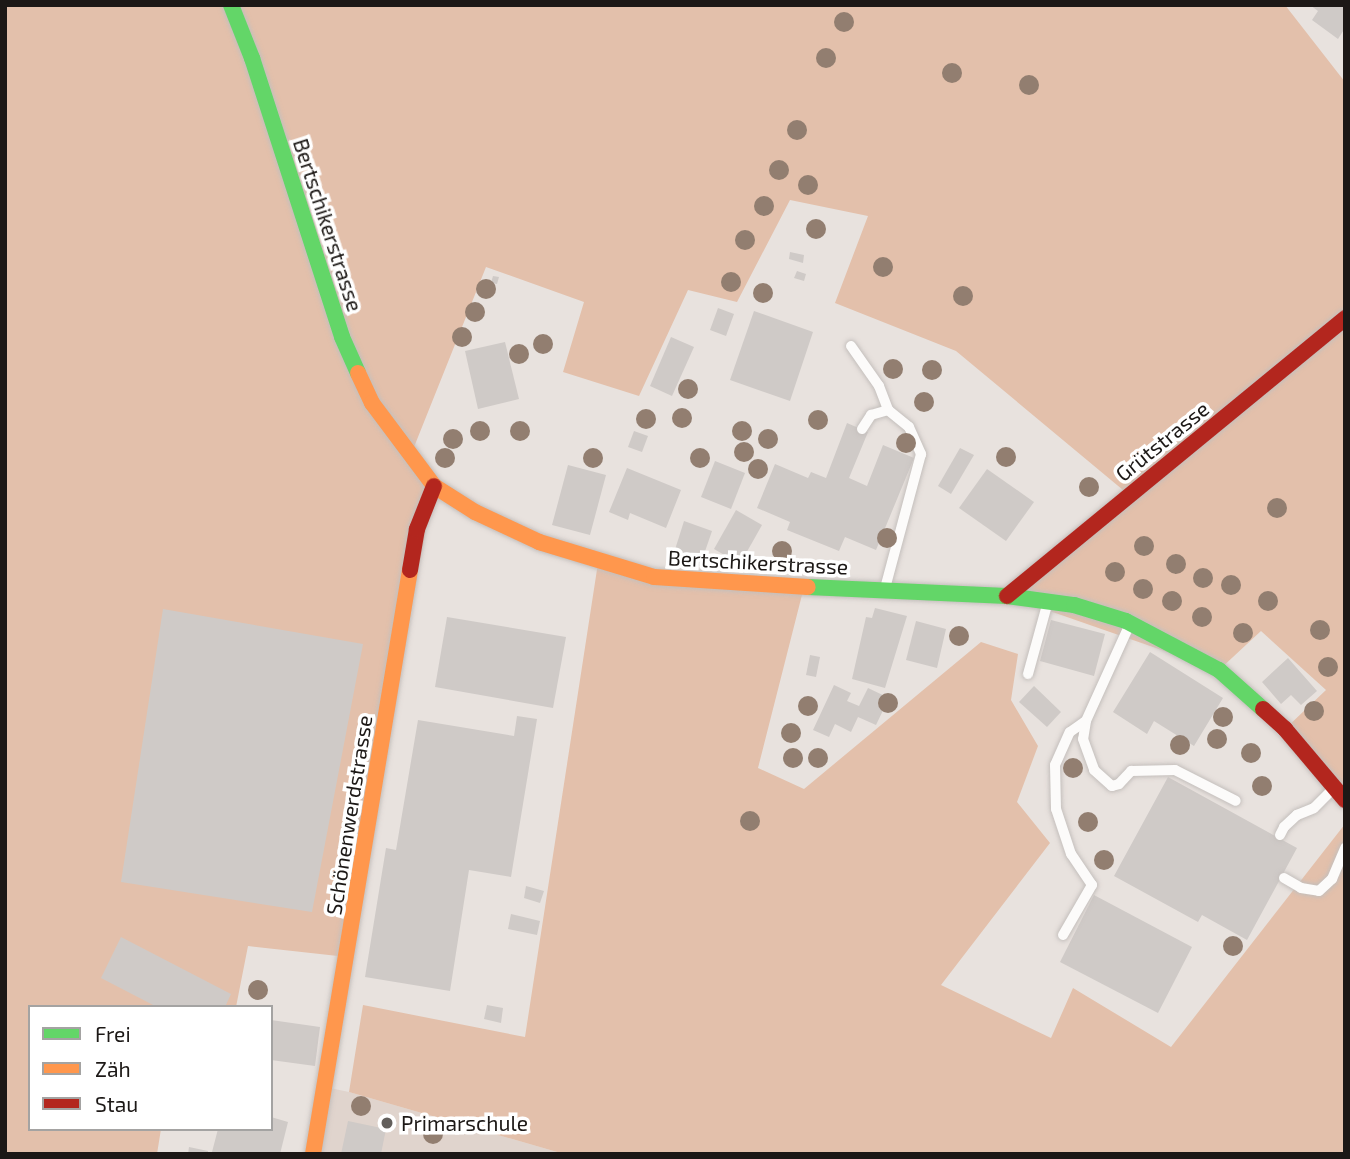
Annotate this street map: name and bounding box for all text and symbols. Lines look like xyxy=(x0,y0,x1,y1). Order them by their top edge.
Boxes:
street label: Bertschikerstrasse xyxy=(288,135,368,315)
street label: Grütstrasse xyxy=(1110,396,1214,486)
street label: Bertschikerstrasse xyxy=(667,545,849,579)
street label: Schönenwerdstrasse xyxy=(321,713,377,917)
legend xyxy=(28,1005,273,1131)
text: Frei xyxy=(95,1021,131,1046)
text: Zäh xyxy=(95,1056,131,1081)
text: Stau xyxy=(95,1091,138,1116)
place label: Primarschule xyxy=(401,1110,528,1136)
marker: Primarschule xyxy=(379,1115,395,1131)

